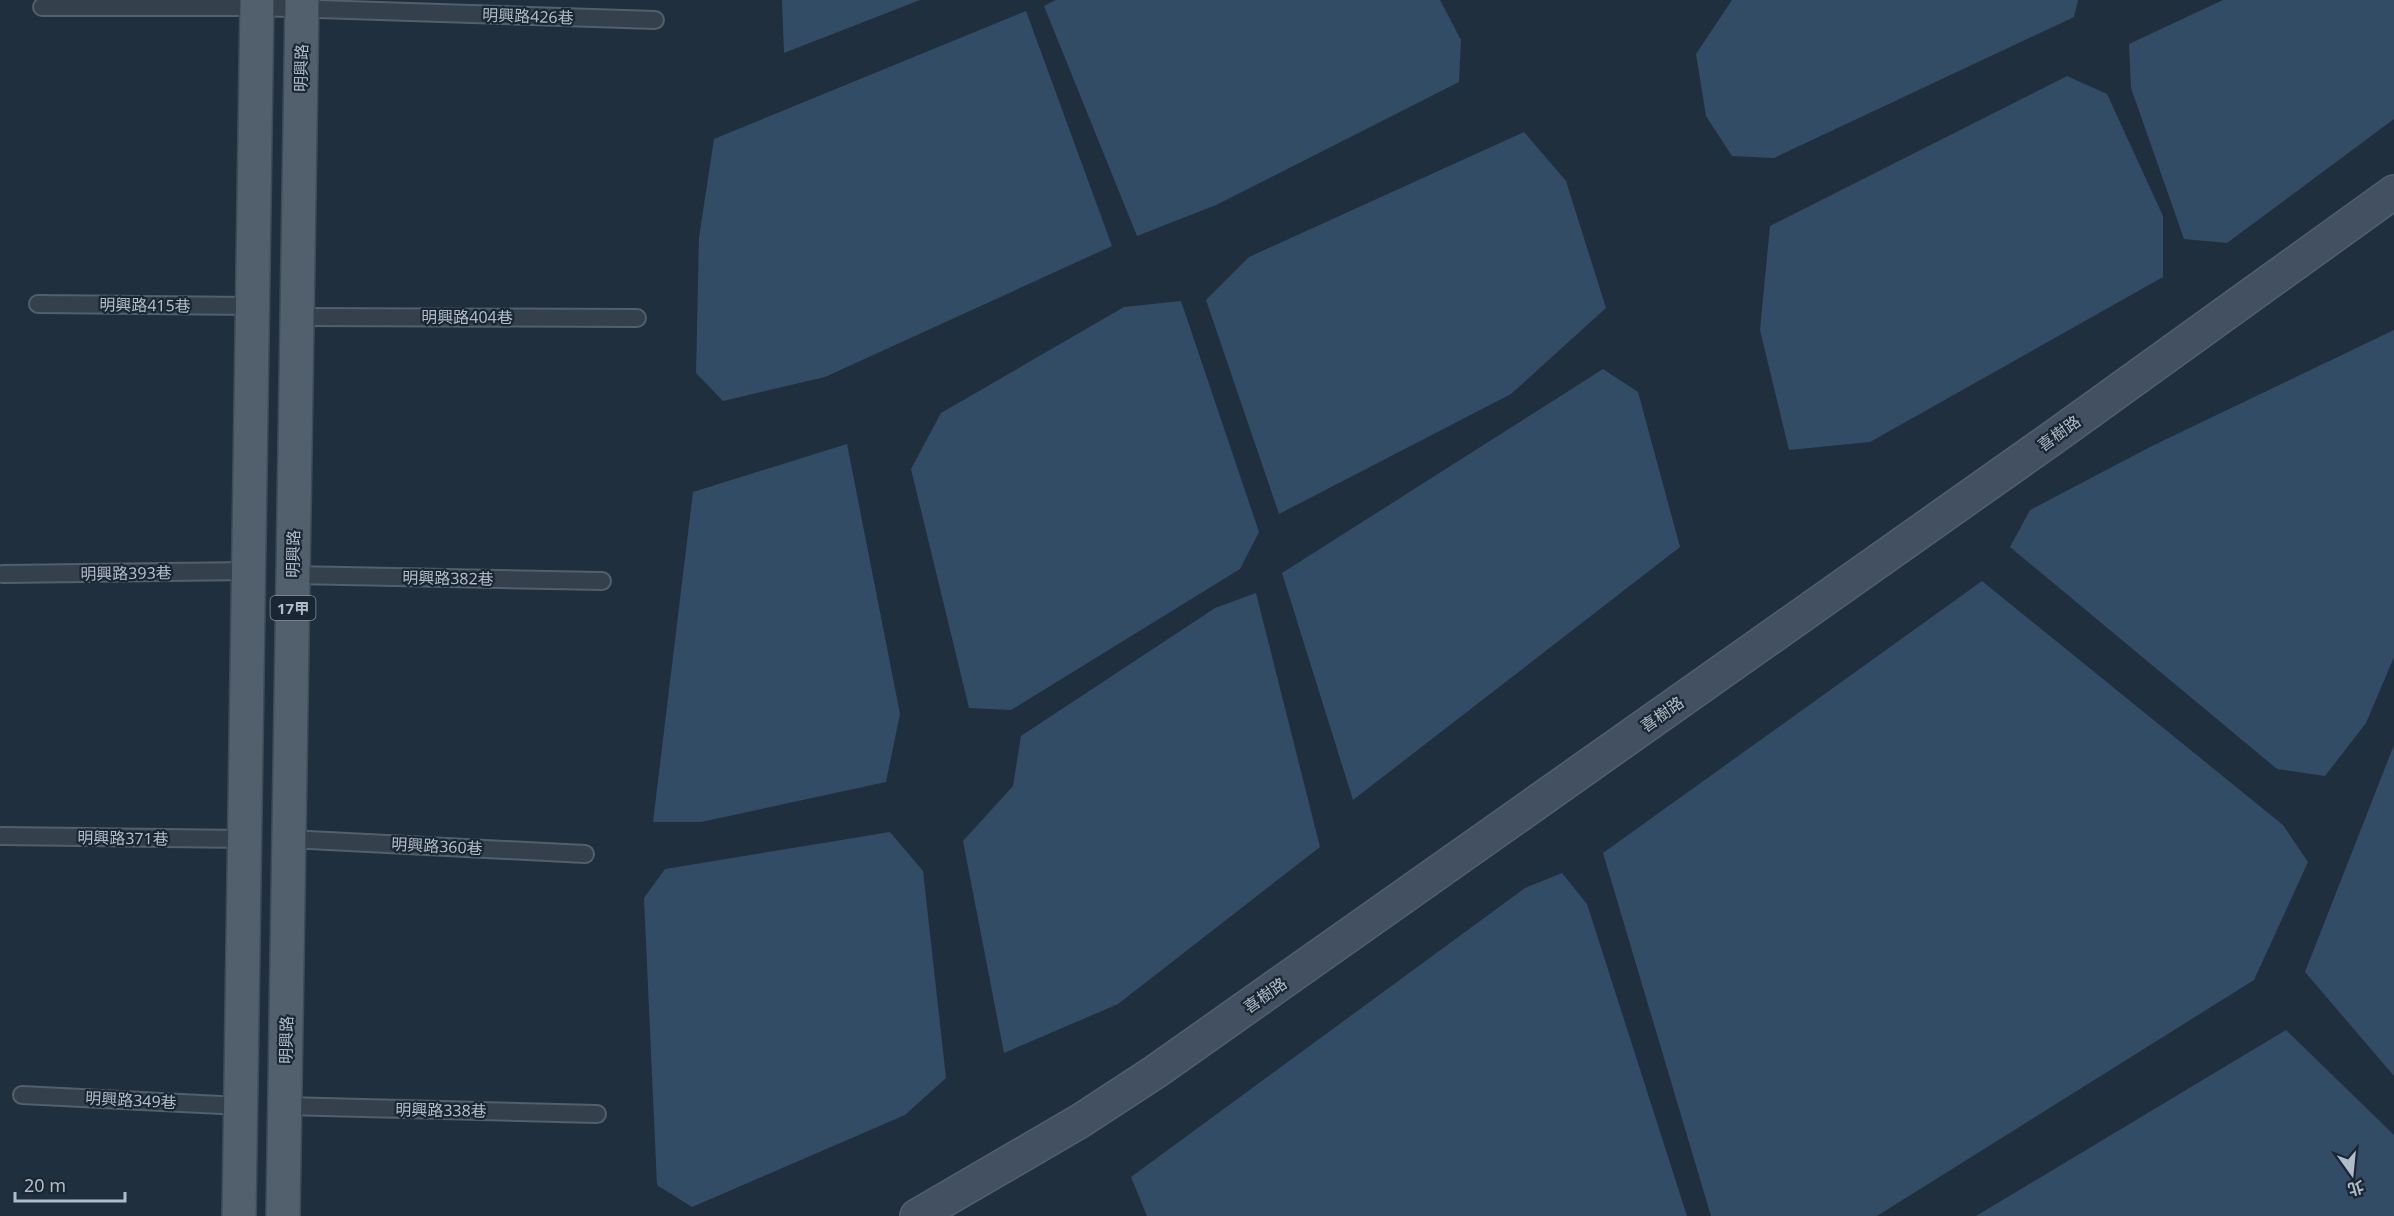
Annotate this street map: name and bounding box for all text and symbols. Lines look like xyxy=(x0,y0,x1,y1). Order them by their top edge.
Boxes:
street label: 明興路426巷 xyxy=(482,3,574,29)
street label: 明興路 xyxy=(290,44,312,92)
street label: 明興路415巷 xyxy=(99,293,191,317)
street label: 明興路404巷 xyxy=(421,306,513,328)
street label: 喜樹路 xyxy=(2033,410,2085,456)
street label: 明興路 xyxy=(282,530,304,578)
street label: 明興路393巷 xyxy=(80,561,172,585)
street label: 明興路382巷 xyxy=(402,566,494,590)
road number: 17甲 xyxy=(270,596,316,620)
street label: 喜樹路 xyxy=(1636,691,1688,737)
street label: 明興路371巷 xyxy=(77,826,169,850)
street label: 明興路360巷 xyxy=(391,833,483,859)
street label: 喜樹路 xyxy=(1239,972,1291,1018)
street label: 明興路 xyxy=(275,1016,297,1064)
street label: 明興路349巷 xyxy=(85,1087,177,1113)
street label: 明興路338巷 xyxy=(395,1098,487,1122)
north arrow xyxy=(2322,1144,2382,1204)
scale bar xyxy=(15,1165,124,1203)
text: 20 m xyxy=(24,1173,66,1197)
text: 北 xyxy=(2345,1176,2366,1201)

